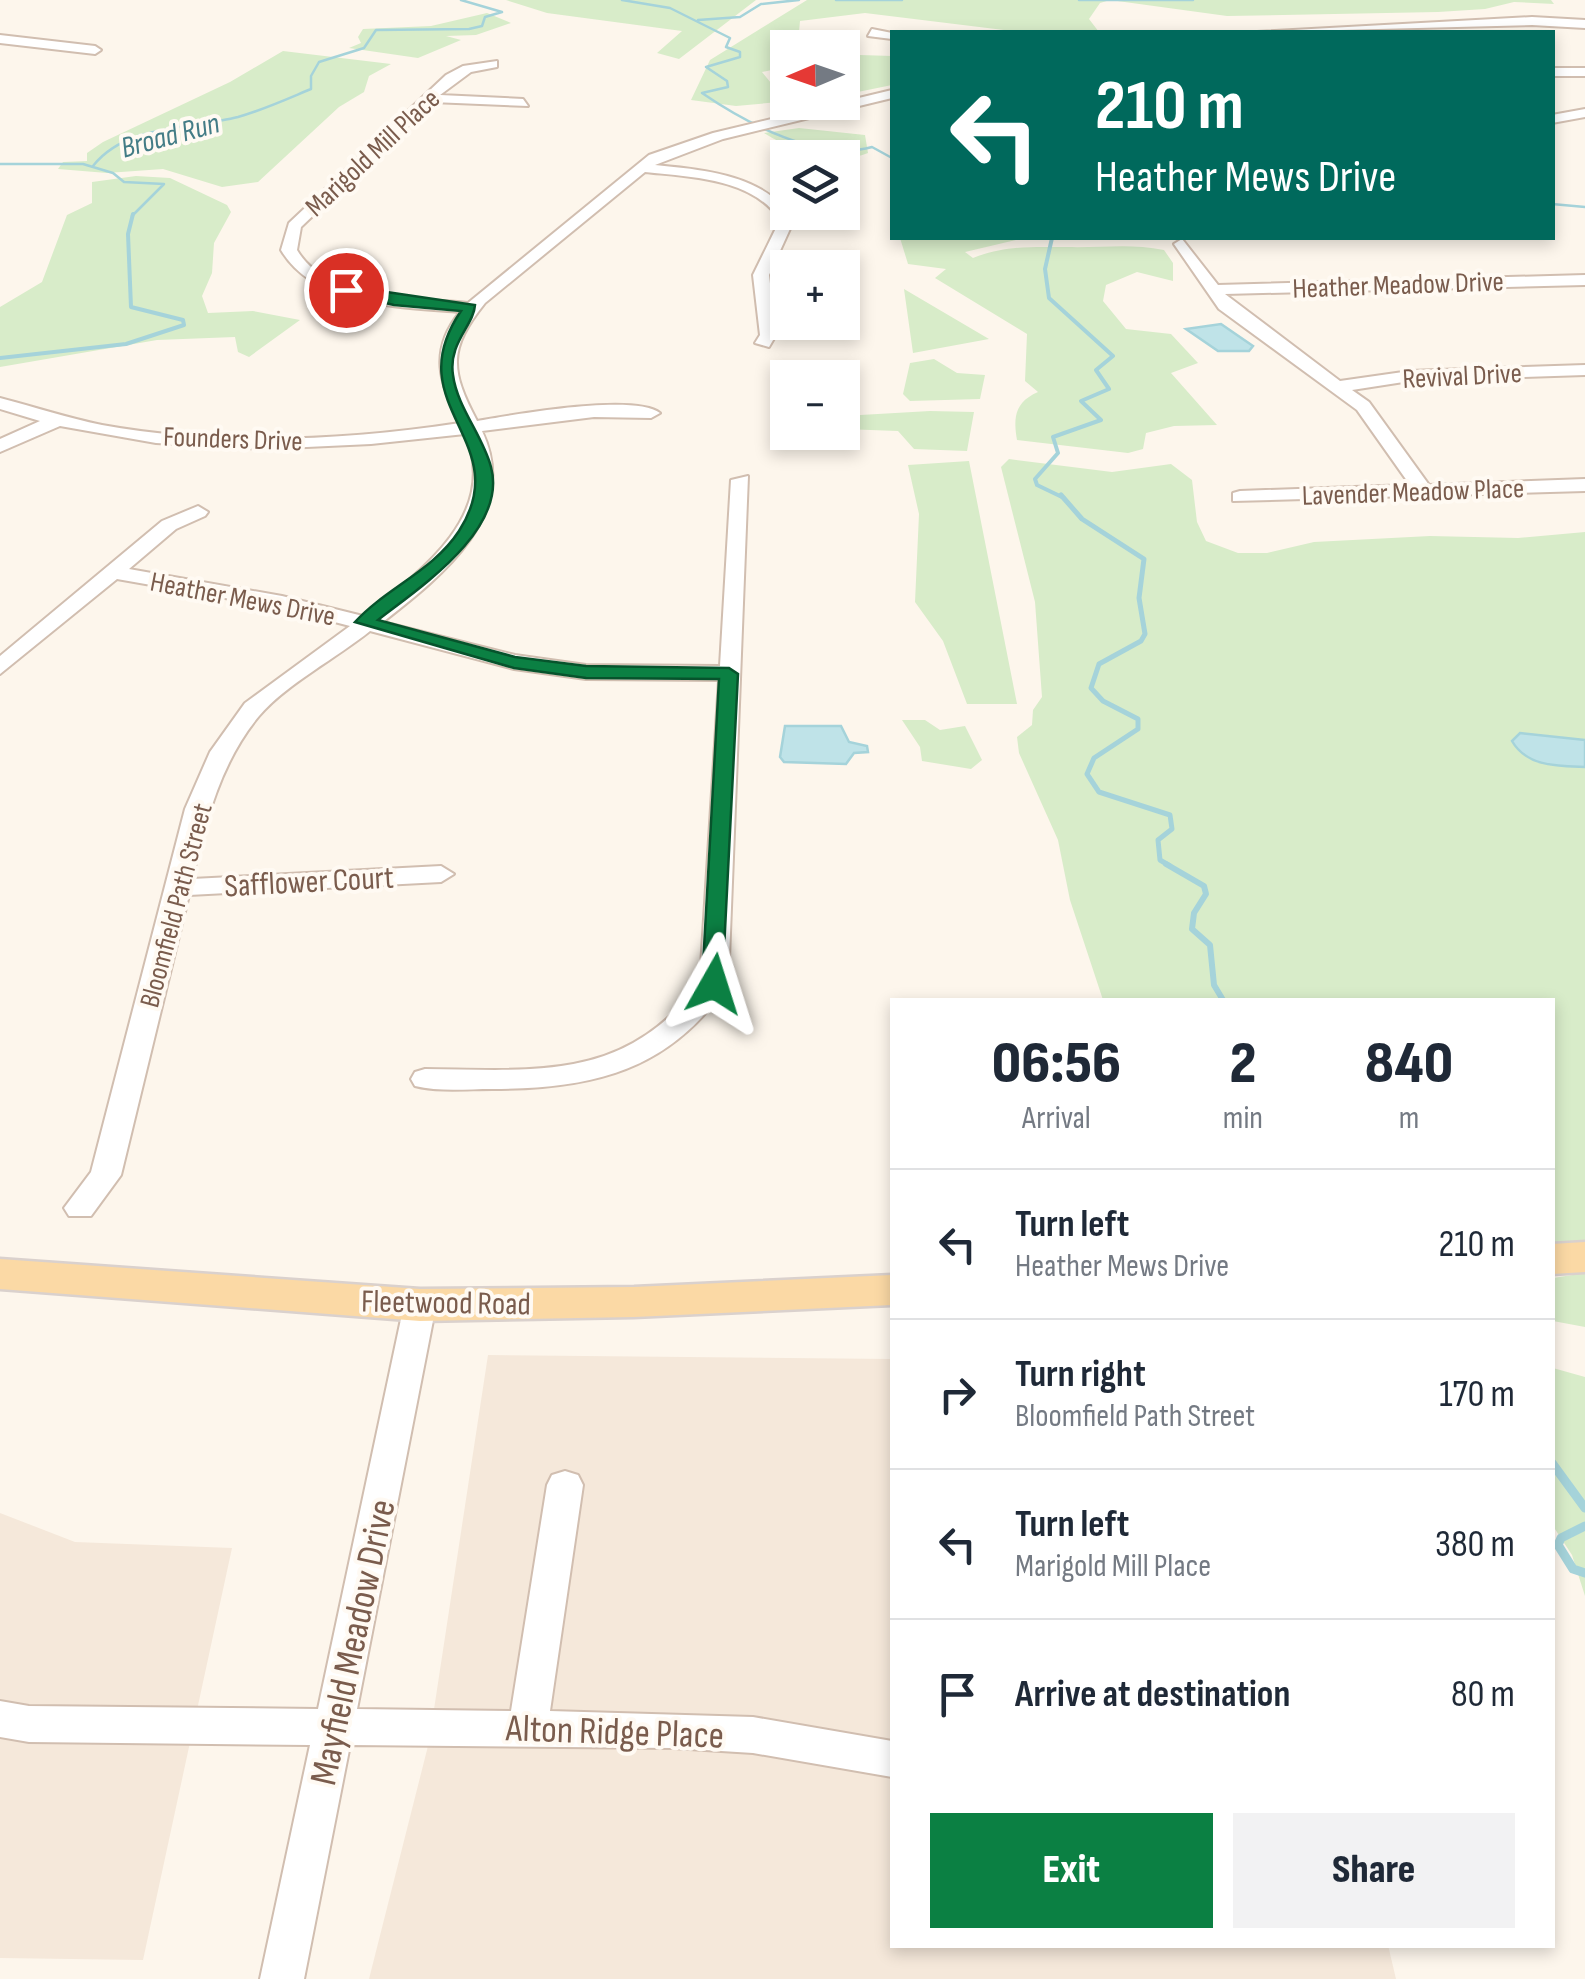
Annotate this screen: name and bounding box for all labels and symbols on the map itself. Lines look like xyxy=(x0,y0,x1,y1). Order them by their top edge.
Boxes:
north arrow xyxy=(770,30,860,120)
street label: Marigold Mill Place xyxy=(299,83,447,224)
water label: Broad Run xyxy=(117,106,224,166)
pin xyxy=(304,248,389,333)
street label: Heather Meadow Drive xyxy=(1292,265,1504,306)
street label: Revival Drive xyxy=(1402,357,1523,396)
street label: Founders Drive xyxy=(163,421,303,458)
street label: Lavender Meadow Place xyxy=(1301,472,1525,513)
street label: Heather Mews Drive xyxy=(148,565,338,634)
street label: Bloomfield Path Street xyxy=(133,800,220,1011)
street label: Safflower Court xyxy=(223,859,395,906)
position arrow xyxy=(662,932,766,1036)
street label: Fleetwood Road xyxy=(361,1283,531,1324)
street label: Mayfield Meadow Drive xyxy=(301,1496,406,1789)
street label: Alton Ridge Place xyxy=(504,1706,725,1759)

